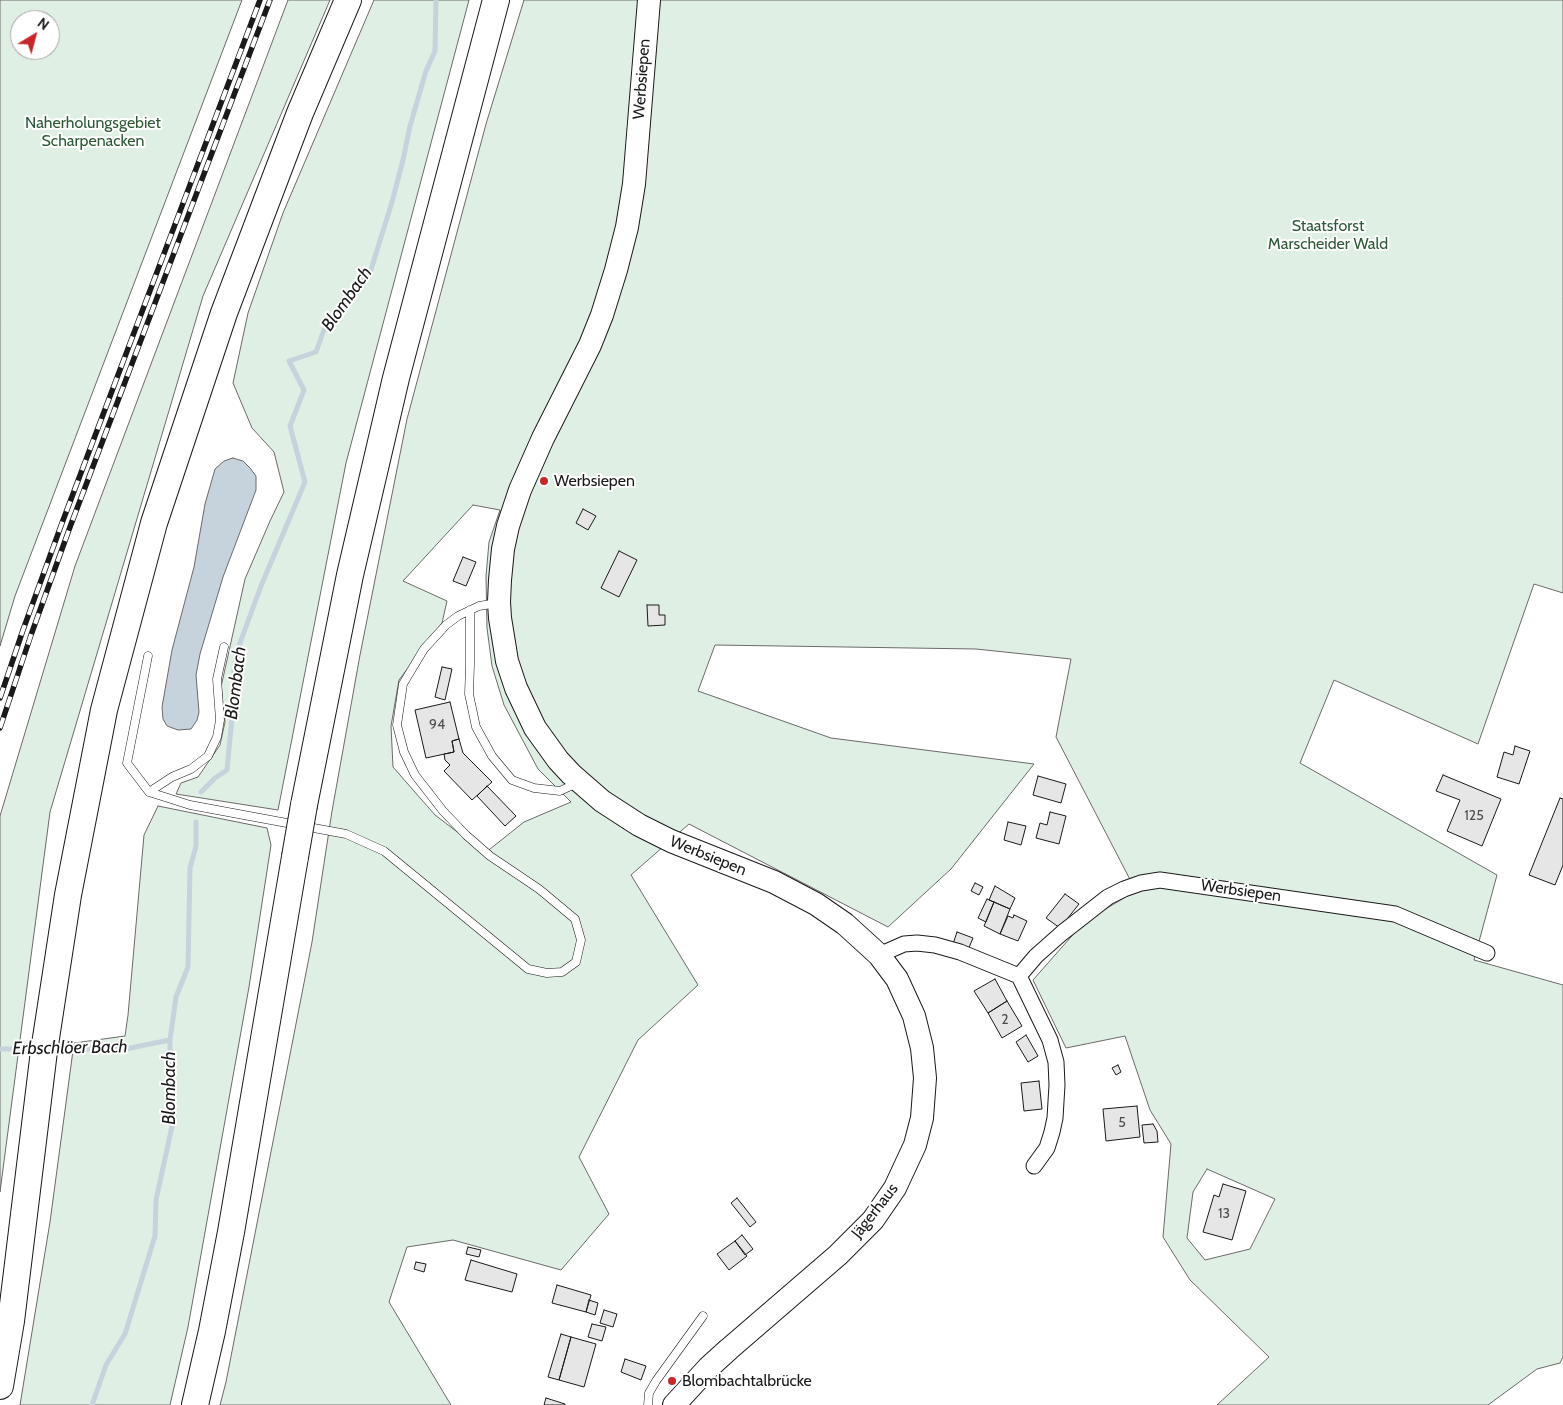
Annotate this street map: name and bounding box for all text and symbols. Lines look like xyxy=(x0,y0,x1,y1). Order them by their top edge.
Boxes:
north arrow xyxy=(10,10,60,60)
text: N xyxy=(34,14,53,34)
street label: Werbsiepen xyxy=(630,38,654,120)
park label: Naherholungsgebiet Scharpenacken xyxy=(25,113,161,151)
park label: Staatsforst Marscheider Wald xyxy=(1268,216,1388,254)
water label: Blombach xyxy=(317,263,377,335)
place label: Werbsiepen xyxy=(554,471,635,491)
marker: Werbsiepen xyxy=(538,475,550,487)
water label: Blombach xyxy=(221,645,251,721)
house number: 94 xyxy=(429,717,445,733)
house number: 125 xyxy=(1464,808,1484,824)
street label: Werbsiepen xyxy=(667,832,749,880)
street label: Werbsiepen xyxy=(1200,876,1282,906)
house number: 2 xyxy=(1001,1012,1009,1028)
water label: Erbschlöer Bach xyxy=(12,1036,128,1060)
water label: Blombach xyxy=(159,1051,181,1125)
house number: 5 xyxy=(1118,1115,1126,1131)
street label: Jägerhaus xyxy=(848,1180,902,1242)
house number: 13 xyxy=(1218,1206,1230,1222)
place label: Blombachtalbrücke xyxy=(682,1371,812,1391)
marker: Blombachtalbrücke xyxy=(666,1375,678,1387)

